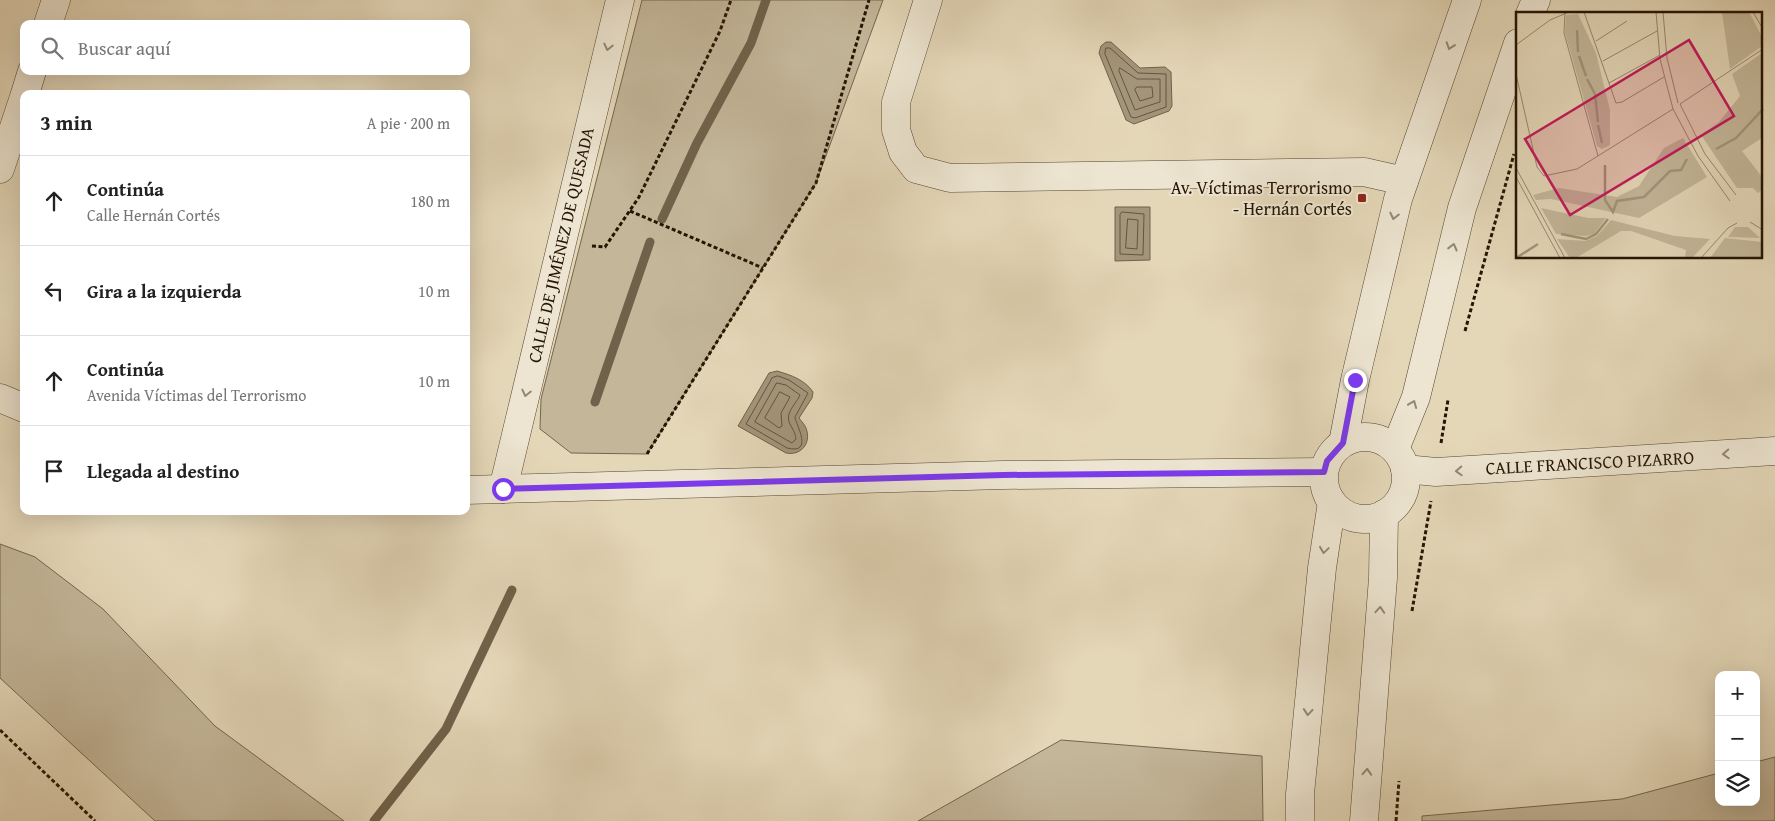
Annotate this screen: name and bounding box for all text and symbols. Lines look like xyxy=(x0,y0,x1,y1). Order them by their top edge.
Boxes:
inset map xyxy=(1516,12,1762,259)
search box xyxy=(20,20,470,75)
icon: search xyxy=(38,34,66,62)
text: Buscar aquí xyxy=(78,34,171,62)
one-way arrow xyxy=(1446,41,1456,49)
one-way arrow xyxy=(603,43,614,52)
text: 3 min xyxy=(40,107,92,138)
text: A pie · 200 m xyxy=(367,111,450,135)
street label: CALLE DE JIMÉNEZ DE QUESADA xyxy=(520,124,601,365)
place label: Av. Víctimas Terrorismo - Hernán Cortés xyxy=(1171,174,1352,222)
text: Continúa xyxy=(87,175,164,203)
icon: ahead xyxy=(40,187,68,215)
text: 180 m xyxy=(410,189,450,213)
marker: Av. Víctimas Terrorismo - Hernán Cortés xyxy=(1356,192,1368,204)
text: Calle Hernán Cortés xyxy=(87,203,220,227)
one-way arrow xyxy=(1389,212,1400,221)
one-way arrow xyxy=(1447,242,1458,251)
icon: left xyxy=(40,277,68,305)
text: Gira a la izquierda xyxy=(87,277,242,305)
text: 10 m xyxy=(418,279,450,303)
text: Continúa xyxy=(87,355,164,383)
icon: ahead xyxy=(40,367,68,395)
text: 10 m xyxy=(418,369,450,393)
route end xyxy=(1344,369,1367,392)
text: Avenida Víctimas del Terrorismo xyxy=(87,383,307,407)
one-way arrow xyxy=(521,388,532,397)
one-way arrow xyxy=(1407,400,1418,409)
street label: CALLE FRANCISCO PIZARRO xyxy=(1485,444,1695,481)
one-way arrow xyxy=(1722,449,1730,460)
icon: arrive xyxy=(40,457,68,485)
text: Llegada al destino xyxy=(87,457,239,485)
one-way arrow xyxy=(1455,465,1463,476)
route start xyxy=(492,478,515,501)
one-way arrow xyxy=(1320,546,1330,554)
one-way arrow xyxy=(1374,606,1385,614)
map controls xyxy=(1715,671,1760,806)
button: + xyxy=(1715,671,1760,716)
one-way arrow xyxy=(1303,708,1314,716)
button: − xyxy=(1715,716,1760,761)
button: layers xyxy=(1715,761,1760,806)
one-way arrow xyxy=(1362,768,1373,776)

